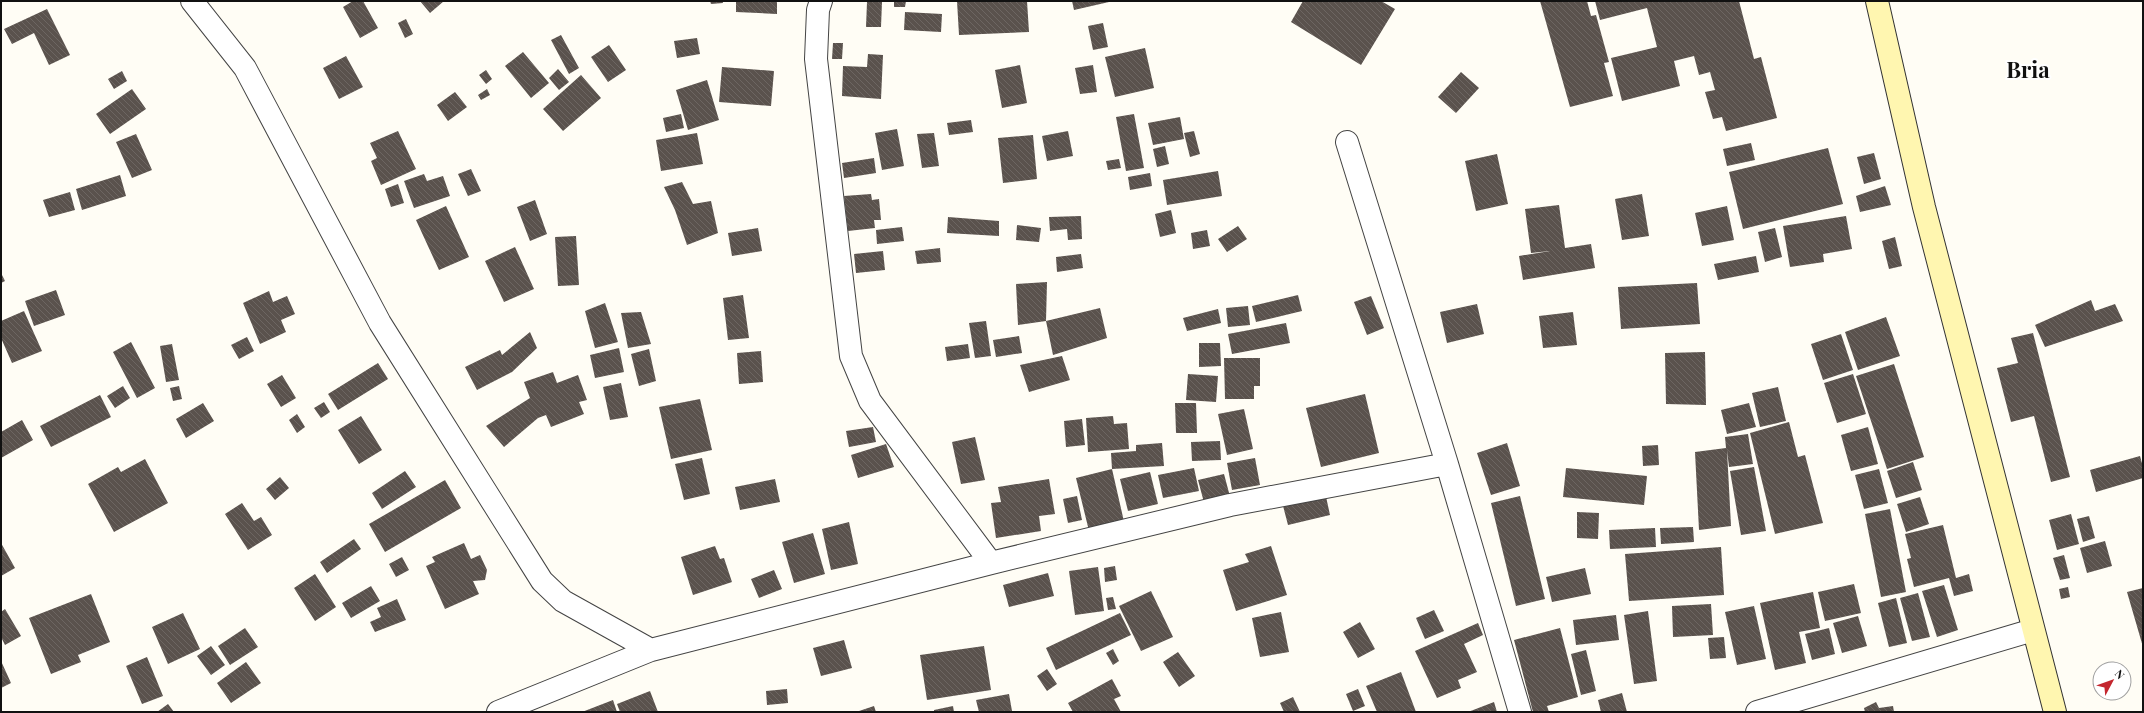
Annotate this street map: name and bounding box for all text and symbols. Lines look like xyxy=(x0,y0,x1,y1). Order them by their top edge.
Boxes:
district label: Bria xyxy=(2006,54,2050,84)
north arrow xyxy=(2092,661,2132,701)
text: N xyxy=(2112,666,2128,682)

